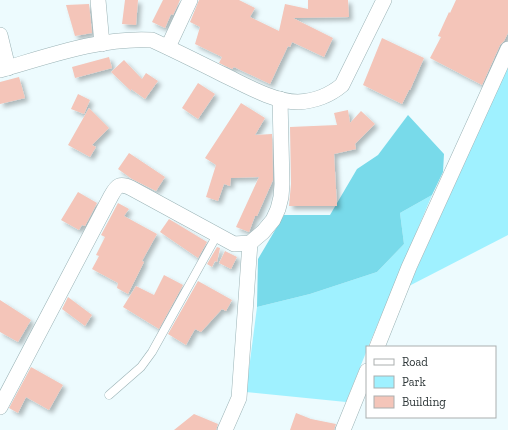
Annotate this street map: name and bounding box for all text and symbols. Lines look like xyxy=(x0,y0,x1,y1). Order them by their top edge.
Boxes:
legend xyxy=(366,346,496,418)
text: Road xyxy=(402,355,428,369)
text: Park xyxy=(402,375,427,389)
text: Building xyxy=(402,395,446,409)

